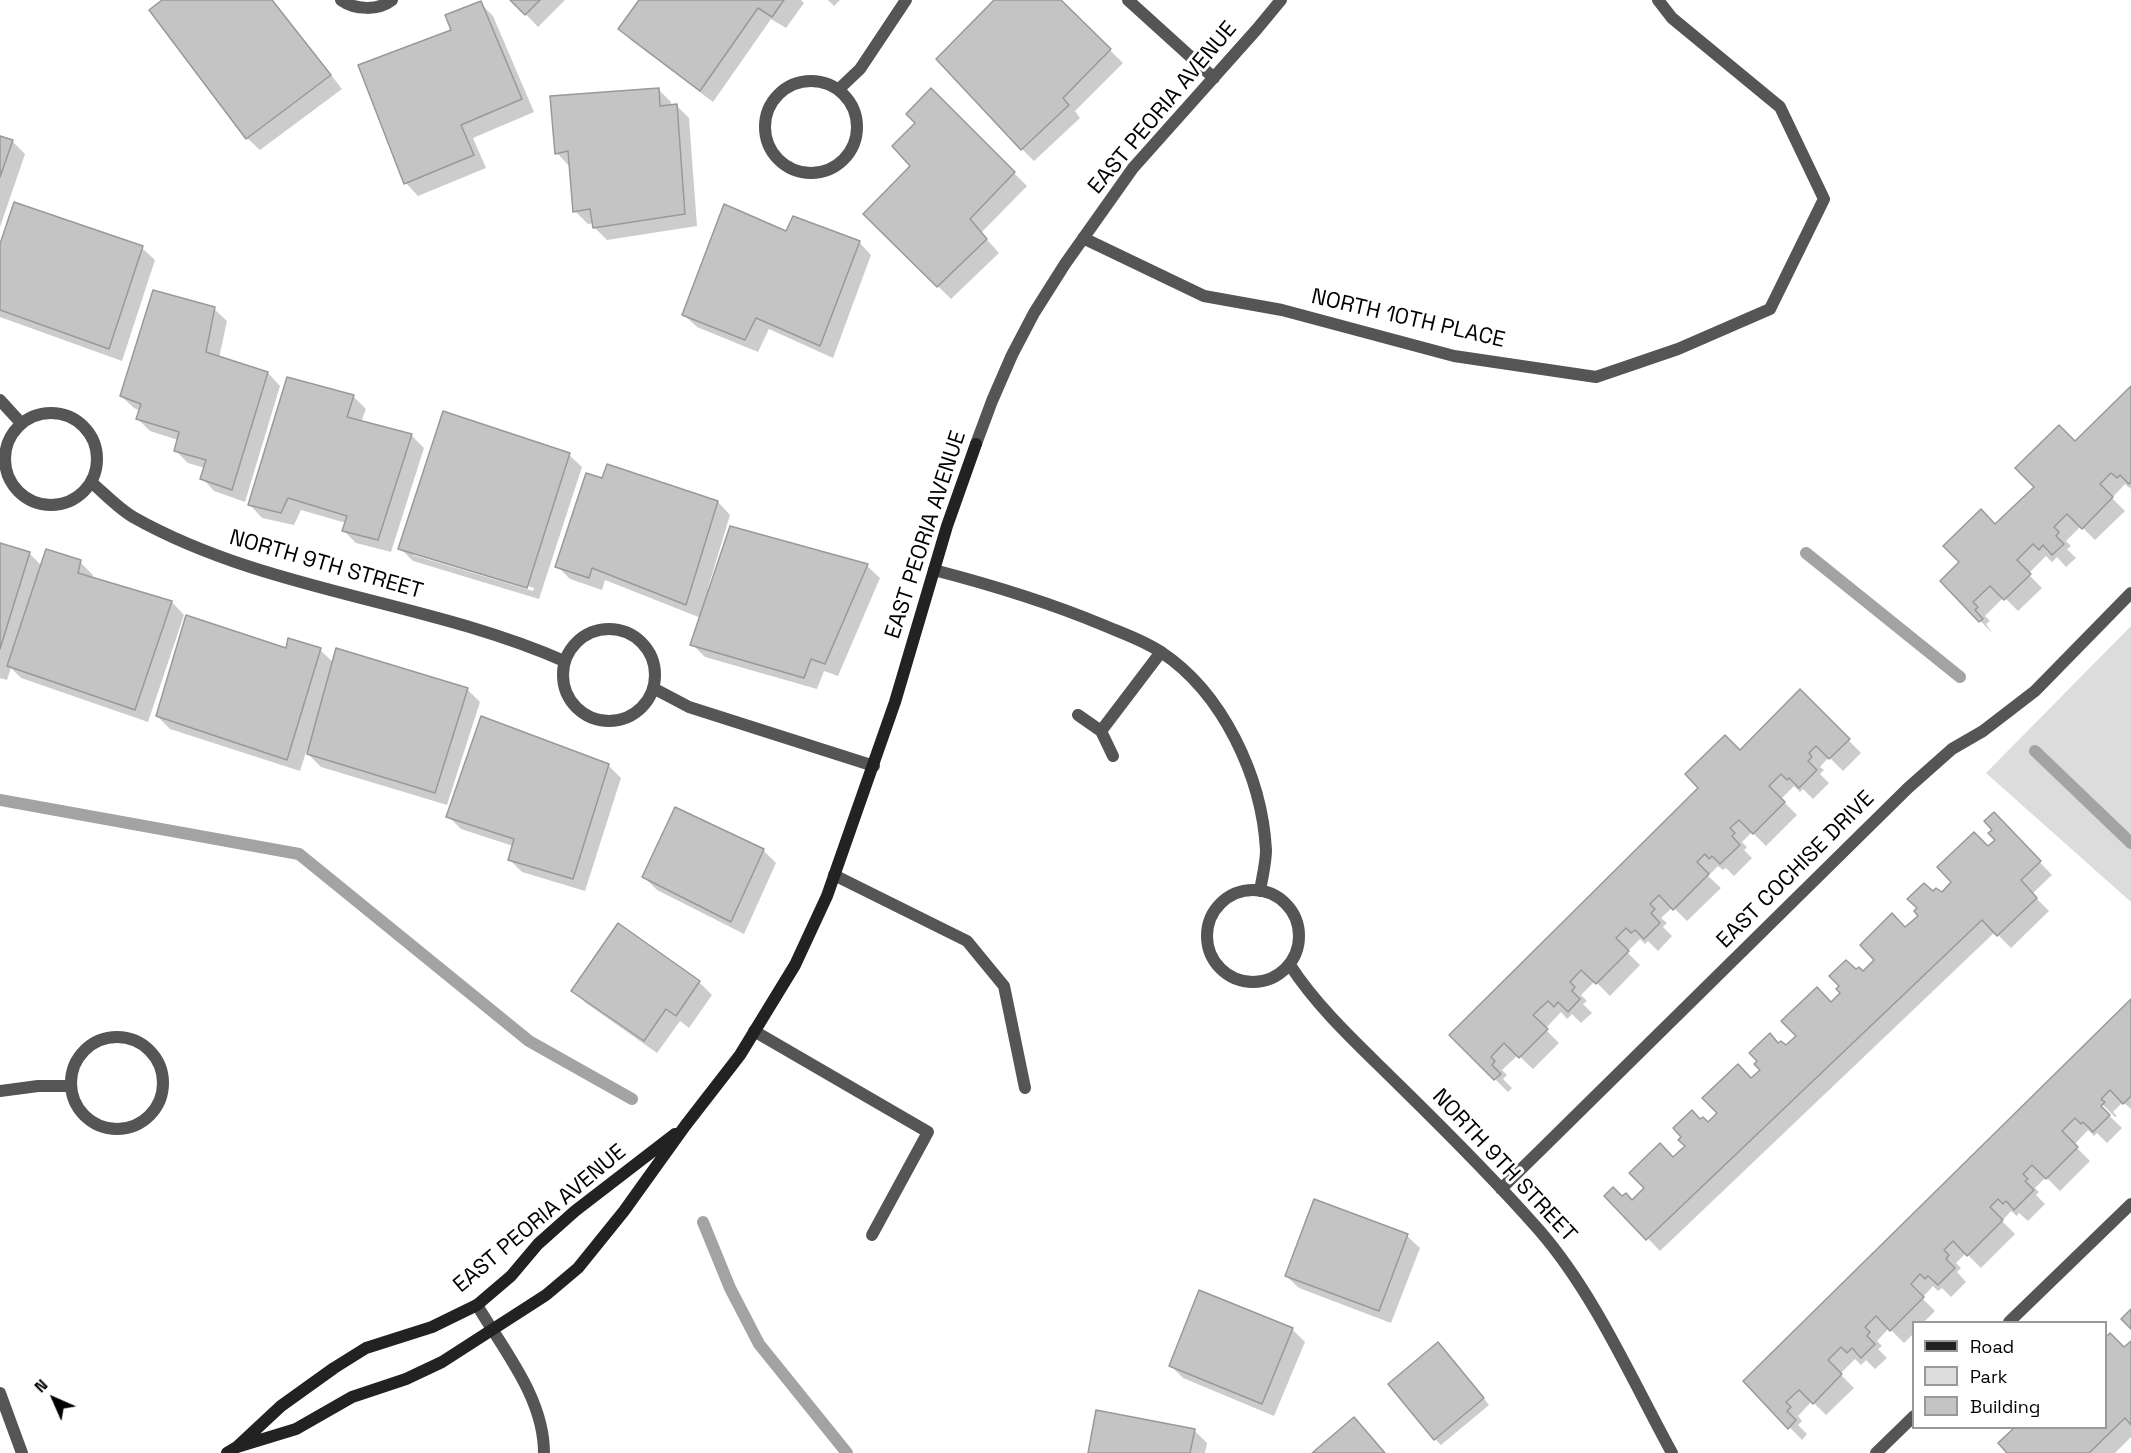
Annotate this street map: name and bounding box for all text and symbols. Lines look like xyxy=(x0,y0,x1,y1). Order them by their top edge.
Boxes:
street label: EAST PEORIA AVENUE xyxy=(1083,16,1243,200)
street label: NORTH 10TH PLACE xyxy=(1309,284,1507,354)
street label: EAST PEORIA AVENUE xyxy=(880,428,972,642)
street label: NORTH 9TH STREET xyxy=(226,525,426,605)
street label: EAST COCHISE DRIVE xyxy=(1712,786,1880,954)
street label: NORTH 9TH STREET xyxy=(1426,1084,1582,1248)
street label: EAST PEORIA AVENUE xyxy=(448,1139,632,1299)
legend xyxy=(1912,1321,2107,1429)
text: Road xyxy=(1970,1335,2014,1358)
text: Park xyxy=(1970,1365,2007,1388)
north arrow xyxy=(24,1369,84,1429)
text: N xyxy=(30,1375,52,1397)
text: Building xyxy=(1970,1395,2040,1418)

